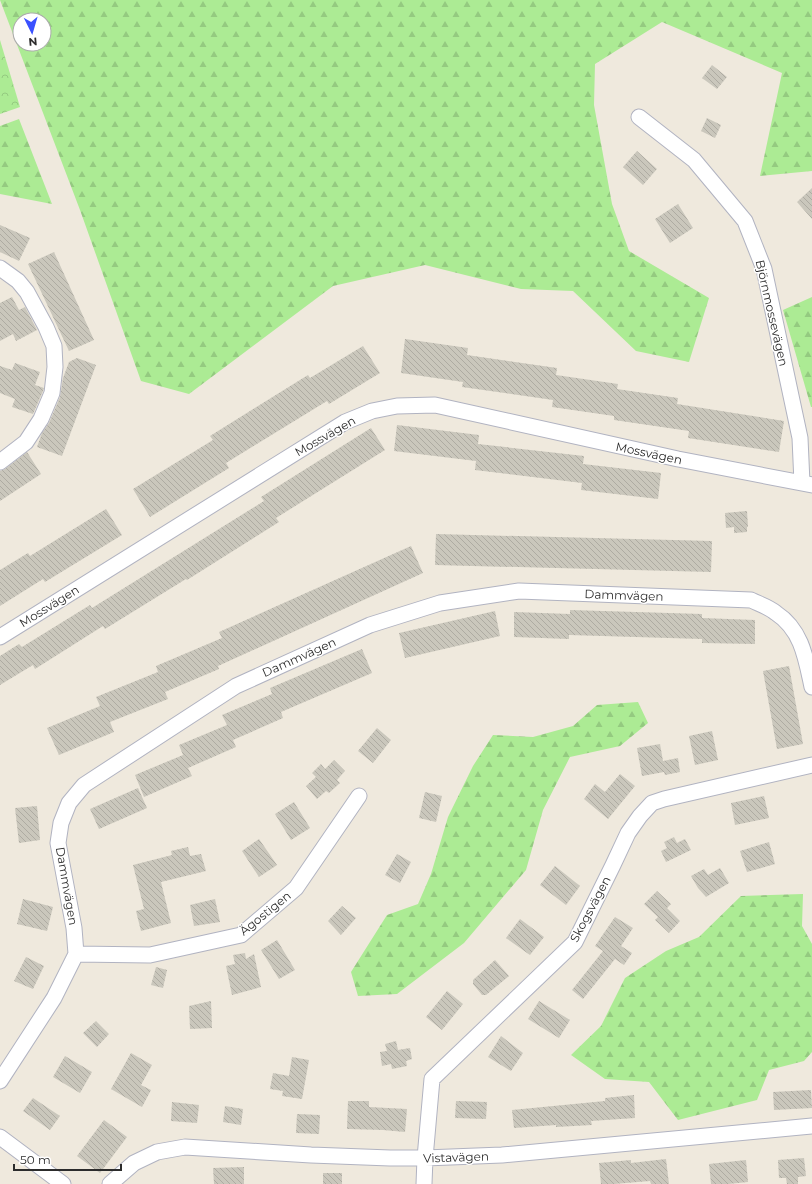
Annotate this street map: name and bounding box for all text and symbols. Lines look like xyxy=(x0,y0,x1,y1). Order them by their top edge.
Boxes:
north arrow xyxy=(12,12,52,52)
text: N xyxy=(28,35,38,49)
street label: Björnmossevägen xyxy=(752,258,792,368)
street label: Mossvägen xyxy=(292,413,358,459)
street label: Mossvägen xyxy=(614,439,684,467)
street label: Mossvägen xyxy=(16,582,82,630)
street label: Dammvägen xyxy=(584,586,664,604)
street label: Dammvägen xyxy=(260,634,338,680)
street label: Dammvägen xyxy=(53,846,81,926)
street label: Skogsvägen xyxy=(566,873,614,945)
street label: Ägostigen xyxy=(236,888,294,938)
scale bar xyxy=(14,1146,121,1172)
street label: Vistavägen xyxy=(423,1148,489,1166)
text: 50 m xyxy=(20,1152,51,1167)

